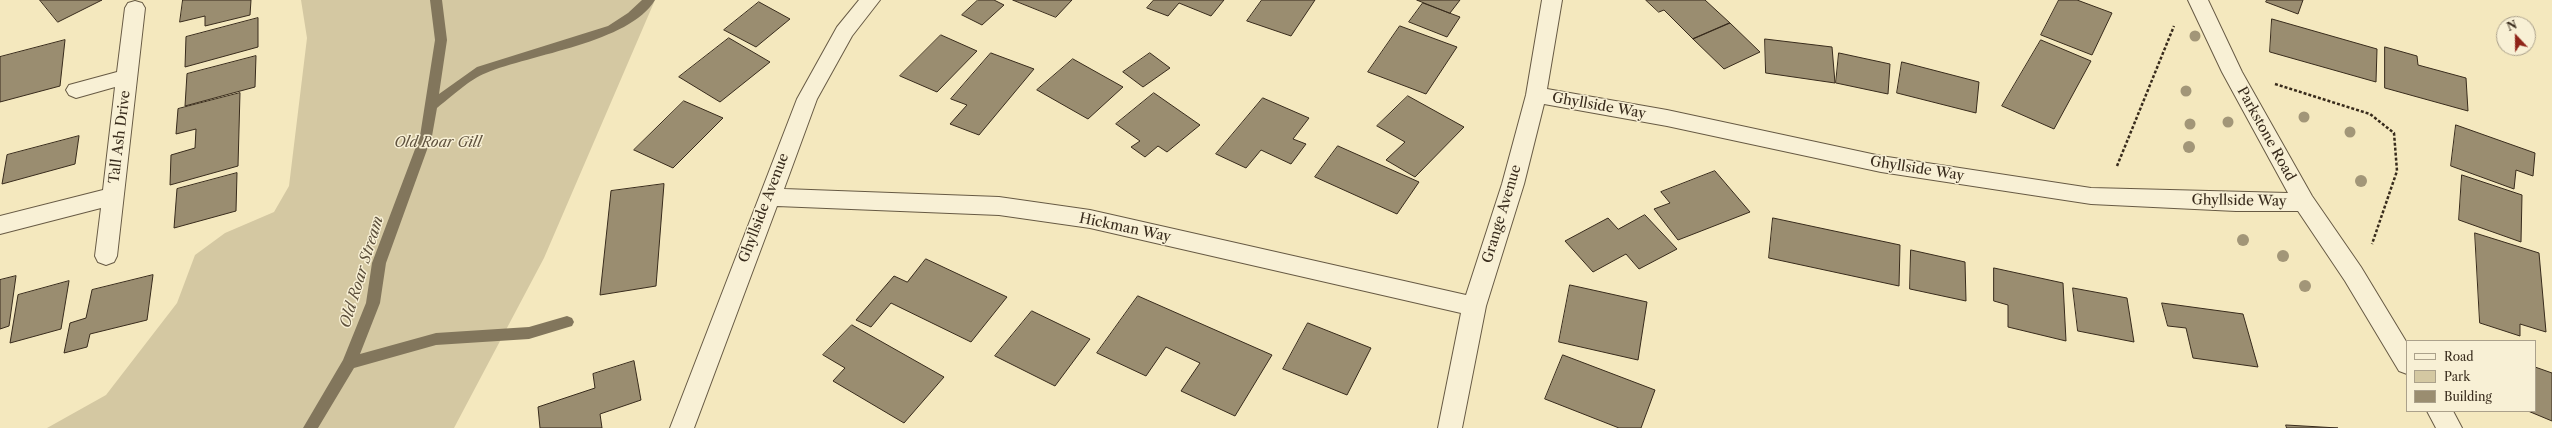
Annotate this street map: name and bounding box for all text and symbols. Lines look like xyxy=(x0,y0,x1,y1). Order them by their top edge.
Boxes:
north arrow xyxy=(2496,16,2536,56)
text: N xyxy=(2505,18,2519,34)
street label: Parkstone Road xyxy=(2233,84,2299,184)
street label: Tall Ash Drive xyxy=(106,89,134,185)
street label: Ghyllside Way xyxy=(1551,89,1647,123)
park label: Old Roar Gill xyxy=(394,135,482,151)
street label: Ghyllside Avenue xyxy=(735,151,793,265)
street label: Ghyllside Way xyxy=(1869,153,1965,185)
street label: Grange Avenue xyxy=(1479,163,1525,265)
street label: Ghyllside Way xyxy=(2191,192,2287,210)
street label: Hickman Way xyxy=(1078,210,1172,246)
water label: Old Roar Stream xyxy=(336,214,388,330)
legend xyxy=(2406,340,2536,412)
text: Road xyxy=(2444,349,2474,364)
text: Park xyxy=(2444,369,2470,384)
text: Building xyxy=(2444,389,2492,404)

